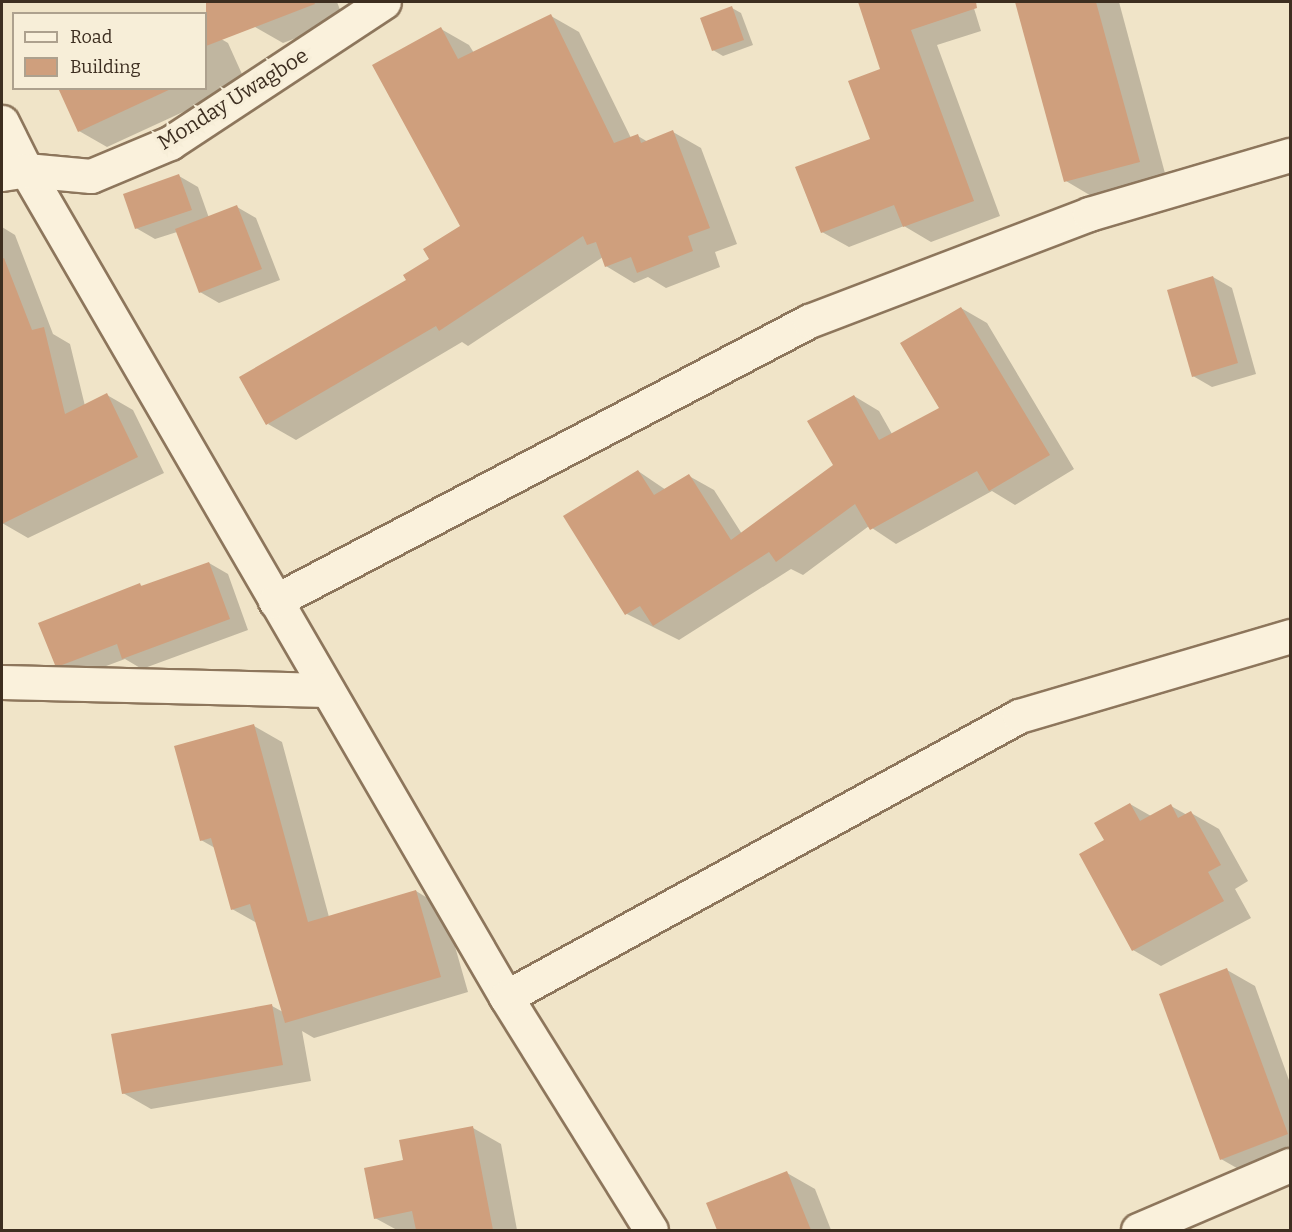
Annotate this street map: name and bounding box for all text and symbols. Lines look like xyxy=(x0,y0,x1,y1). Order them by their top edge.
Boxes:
legend xyxy=(12,12,207,90)
text: Road xyxy=(70,26,112,48)
street label: Monday Uwagboe xyxy=(153,43,313,155)
text: Building xyxy=(70,56,141,78)

